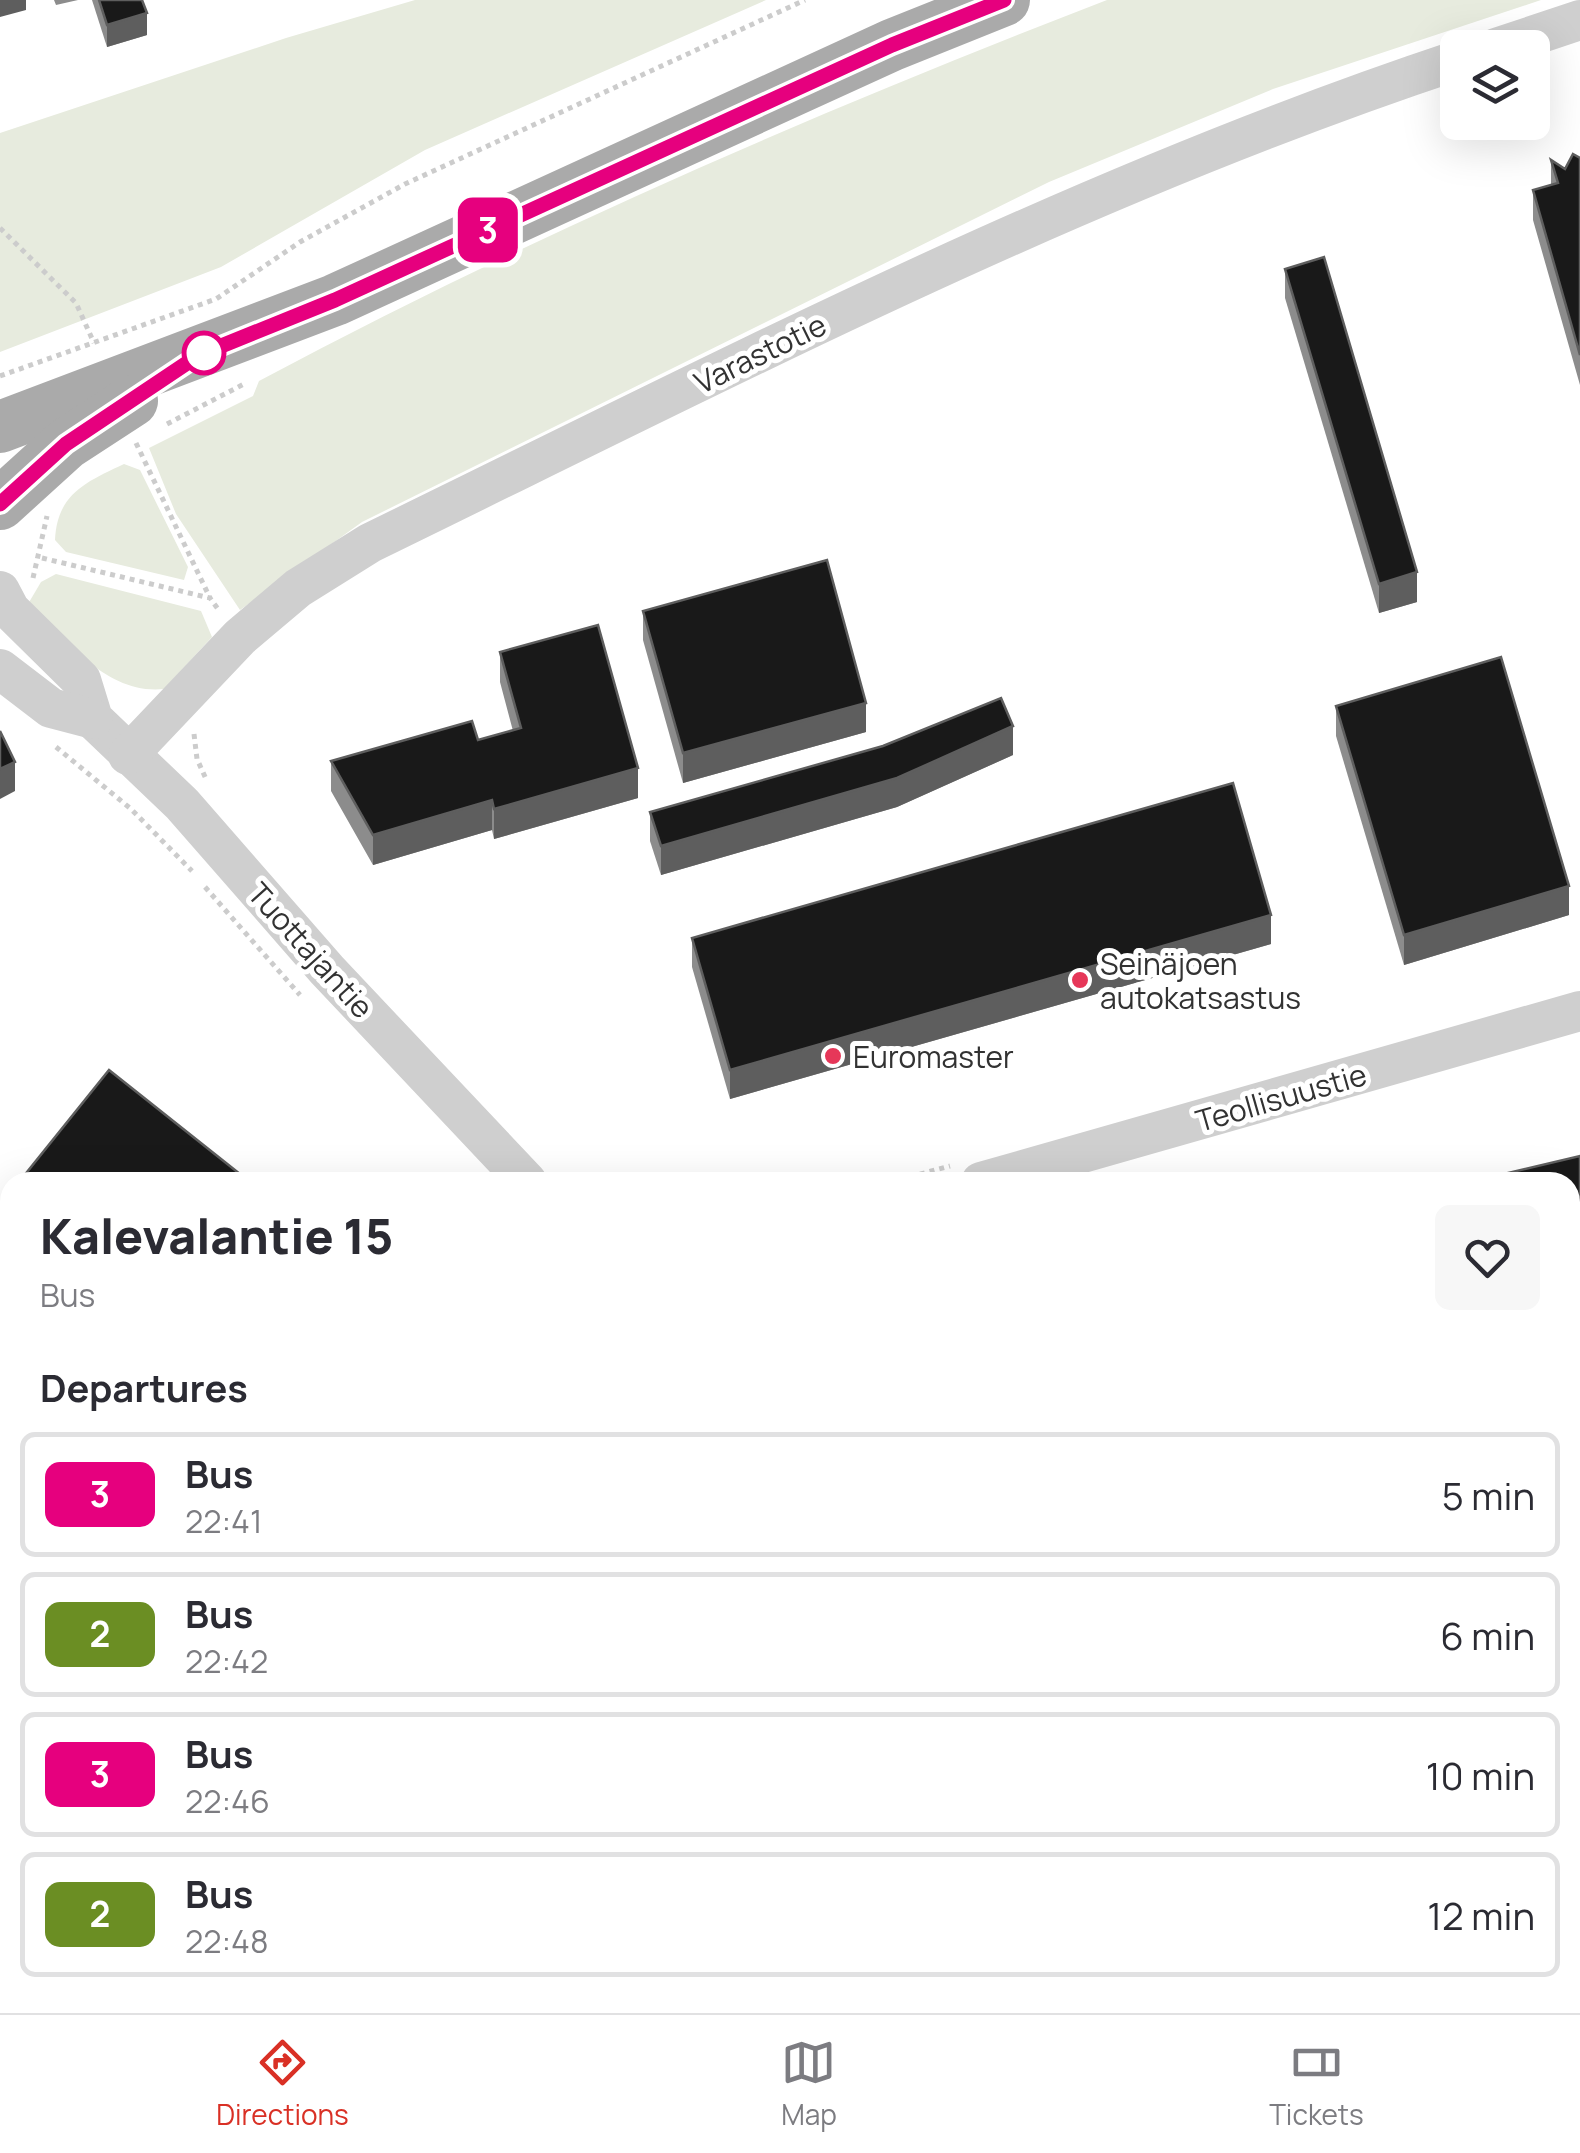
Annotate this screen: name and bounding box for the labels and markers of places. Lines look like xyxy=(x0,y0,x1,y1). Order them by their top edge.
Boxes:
unlabelled marker xyxy=(183,332,225,374)
place label: Seinäjoen autokatsastus xyxy=(1100,943,1301,1018)
marker: Seinäjoen autokatsastus xyxy=(1069,969,1091,991)
place label: Euromaster xyxy=(853,1036,1014,1077)
marker: Euromaster xyxy=(822,1045,844,1067)

